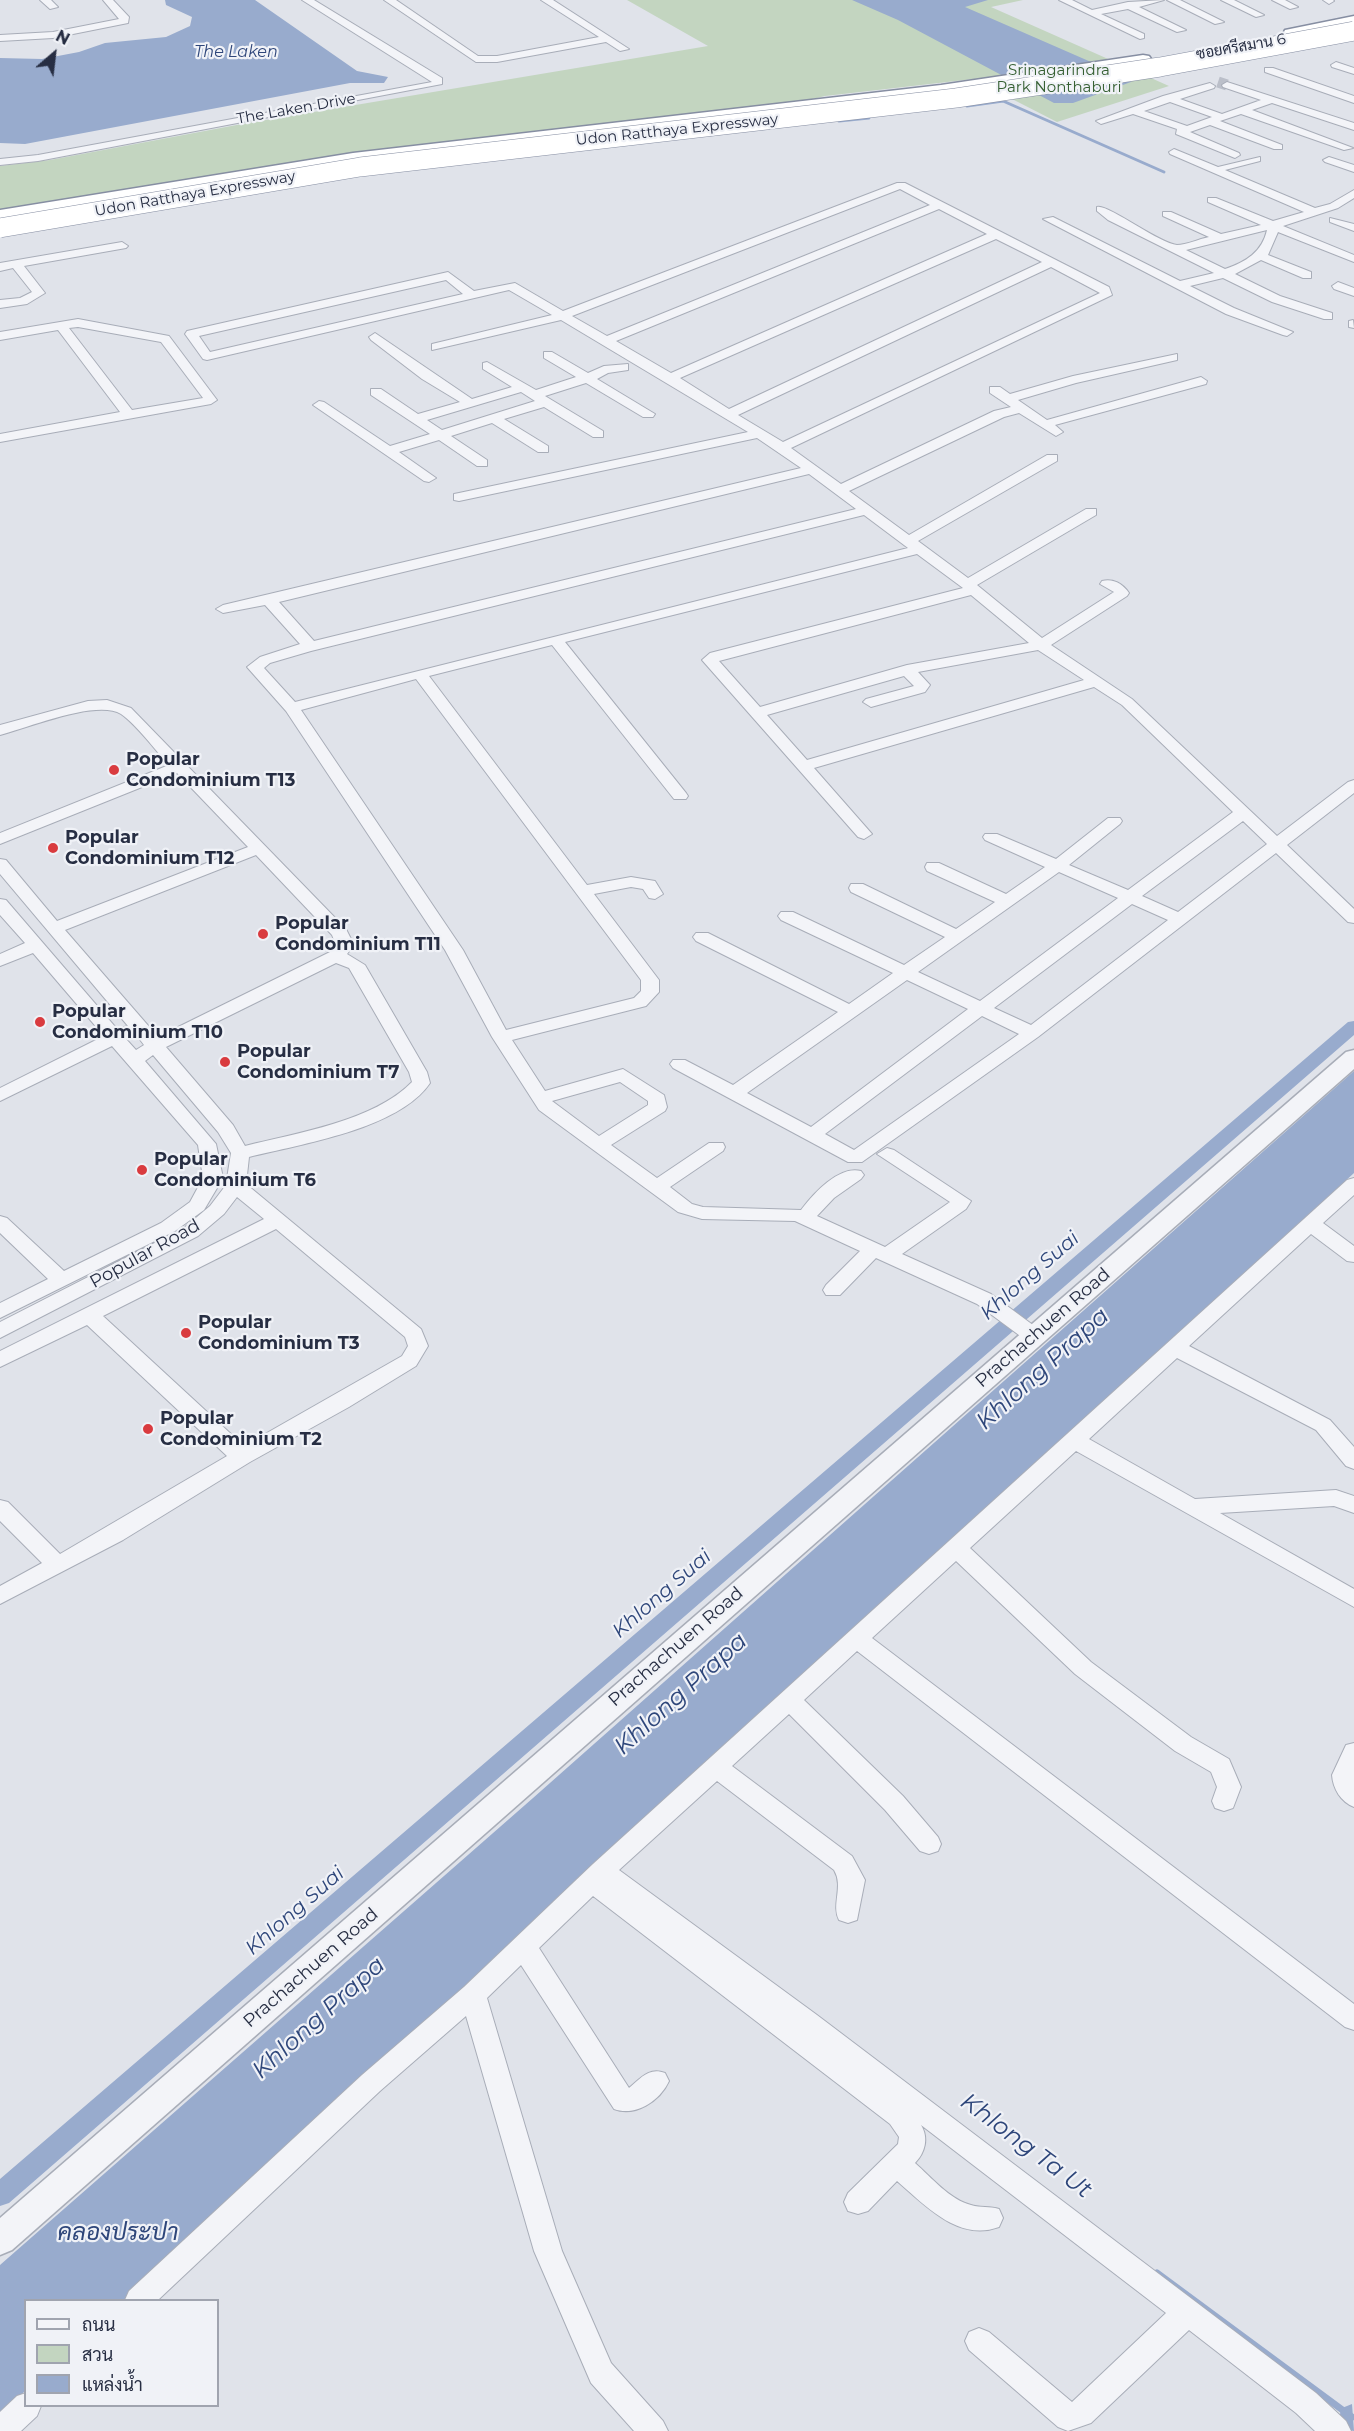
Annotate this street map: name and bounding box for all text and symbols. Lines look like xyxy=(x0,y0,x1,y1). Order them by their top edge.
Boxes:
north arrow xyxy=(24,24,84,84)
text: N xyxy=(53,26,73,49)
street label: ซอยศรีสมาน 6 xyxy=(1195,30,1287,64)
water label: The Laken xyxy=(194,42,278,62)
park label: Srinagarindra Park Nonthaburi xyxy=(996,62,1122,97)
street label: The Laken Drive xyxy=(235,90,357,128)
street label: Udon Ratthaya Expressway xyxy=(575,110,779,150)
street label: Udon Ratthaya Expressway xyxy=(93,167,297,221)
place label: Popular Condominium T13 xyxy=(126,749,295,792)
marker: Popular Condominium T13 xyxy=(107,763,121,777)
place label: Popular Condominium T12 xyxy=(65,827,234,870)
marker: Popular Condominium T12 xyxy=(46,841,60,855)
place label: Popular Condominium T11 xyxy=(275,913,441,956)
marker: Popular Condominium T11 xyxy=(256,927,270,941)
place label: Popular Condominium T10 xyxy=(52,1001,223,1044)
marker: Popular Condominium T10 xyxy=(33,1015,47,1029)
place label: Popular Condominium T7 xyxy=(237,1041,399,1084)
marker: Popular Condominium T7 xyxy=(218,1055,232,1069)
place label: Popular Condominium T6 xyxy=(154,1149,316,1192)
marker: Popular Condominium T6 xyxy=(135,1163,149,1177)
street label: Popular Road xyxy=(86,1215,204,1293)
water label: Khlong Suai xyxy=(976,1227,1084,1325)
street label: Prachachuen Road xyxy=(971,1264,1115,1392)
water label: Khlong Prapa xyxy=(971,1302,1115,1436)
place label: Popular Condominium T3 xyxy=(198,1312,360,1354)
marker: Popular Condominium T3 xyxy=(179,1326,193,1340)
place label: Popular Condominium T2 xyxy=(160,1408,322,1450)
marker: Popular Condominium T2 xyxy=(141,1422,155,1436)
water label: Khlong Suai xyxy=(608,1545,716,1643)
street label: Prachachuen Road xyxy=(604,1583,748,1711)
water label: Khlong Prapa xyxy=(609,1627,753,1761)
water label: Khlong Suai xyxy=(241,1862,349,1960)
street label: Prachachuen Road xyxy=(239,1904,383,2032)
water label: Khlong Prapa xyxy=(247,1951,391,2085)
water label: Khlong Ta Ut xyxy=(955,2087,1097,2205)
water label: คลองประปา xyxy=(58,2219,178,2247)
legend xyxy=(24,2299,219,2407)
text: ถนน xyxy=(82,2314,115,2336)
text: สวน xyxy=(82,2344,113,2366)
text: แหล่งน้ำ xyxy=(82,2374,143,2396)

